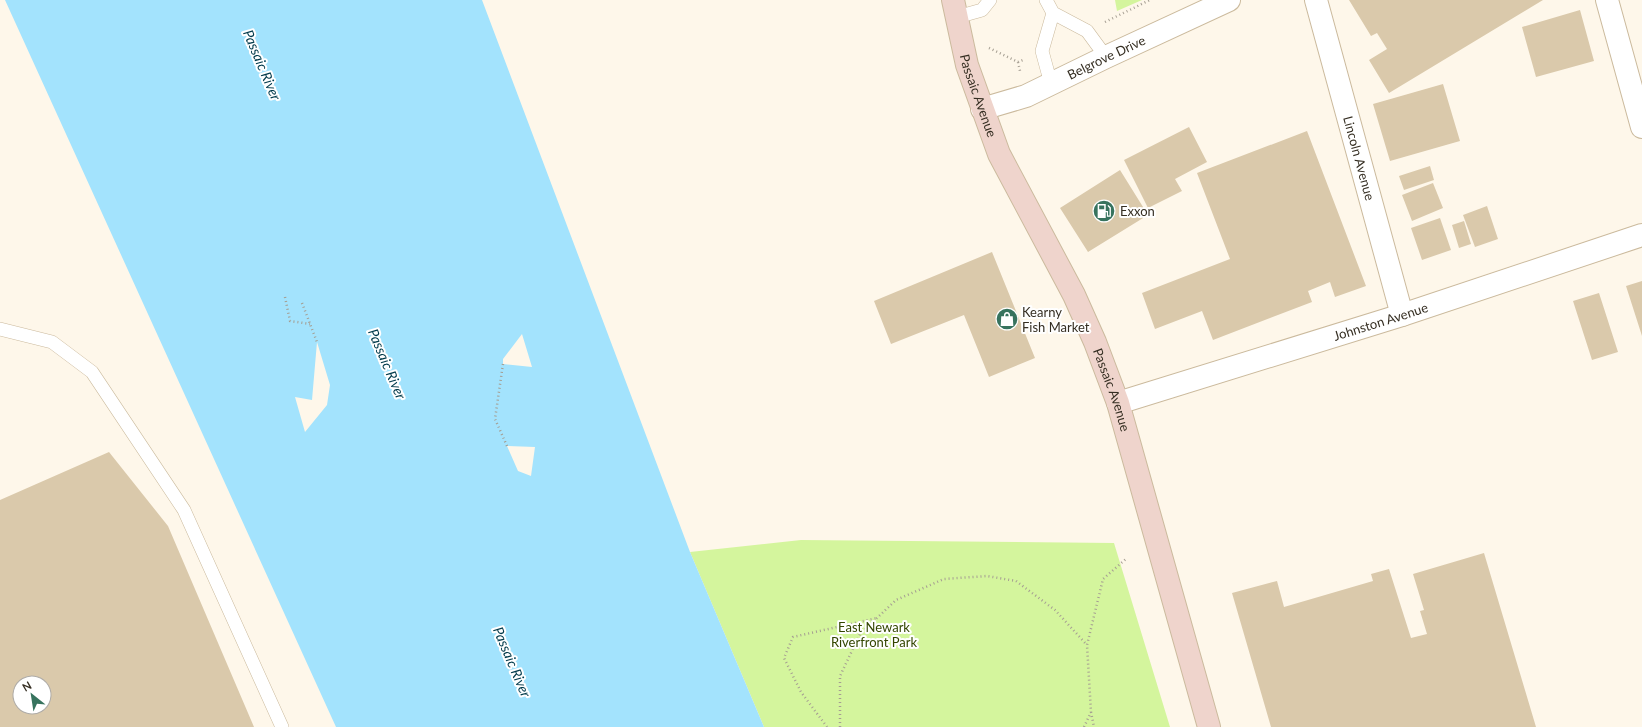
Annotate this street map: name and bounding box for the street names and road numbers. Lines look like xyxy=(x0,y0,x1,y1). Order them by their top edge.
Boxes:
street label: Belgrove Drive xyxy=(1065,32,1148,83)
street label: Passaic Avenue xyxy=(957,52,1000,139)
street label: Lincoln Avenue xyxy=(1340,114,1378,202)
street label: Johnston Avenue xyxy=(1331,299,1430,344)
street label: Passaic Avenue xyxy=(1090,346,1134,433)

